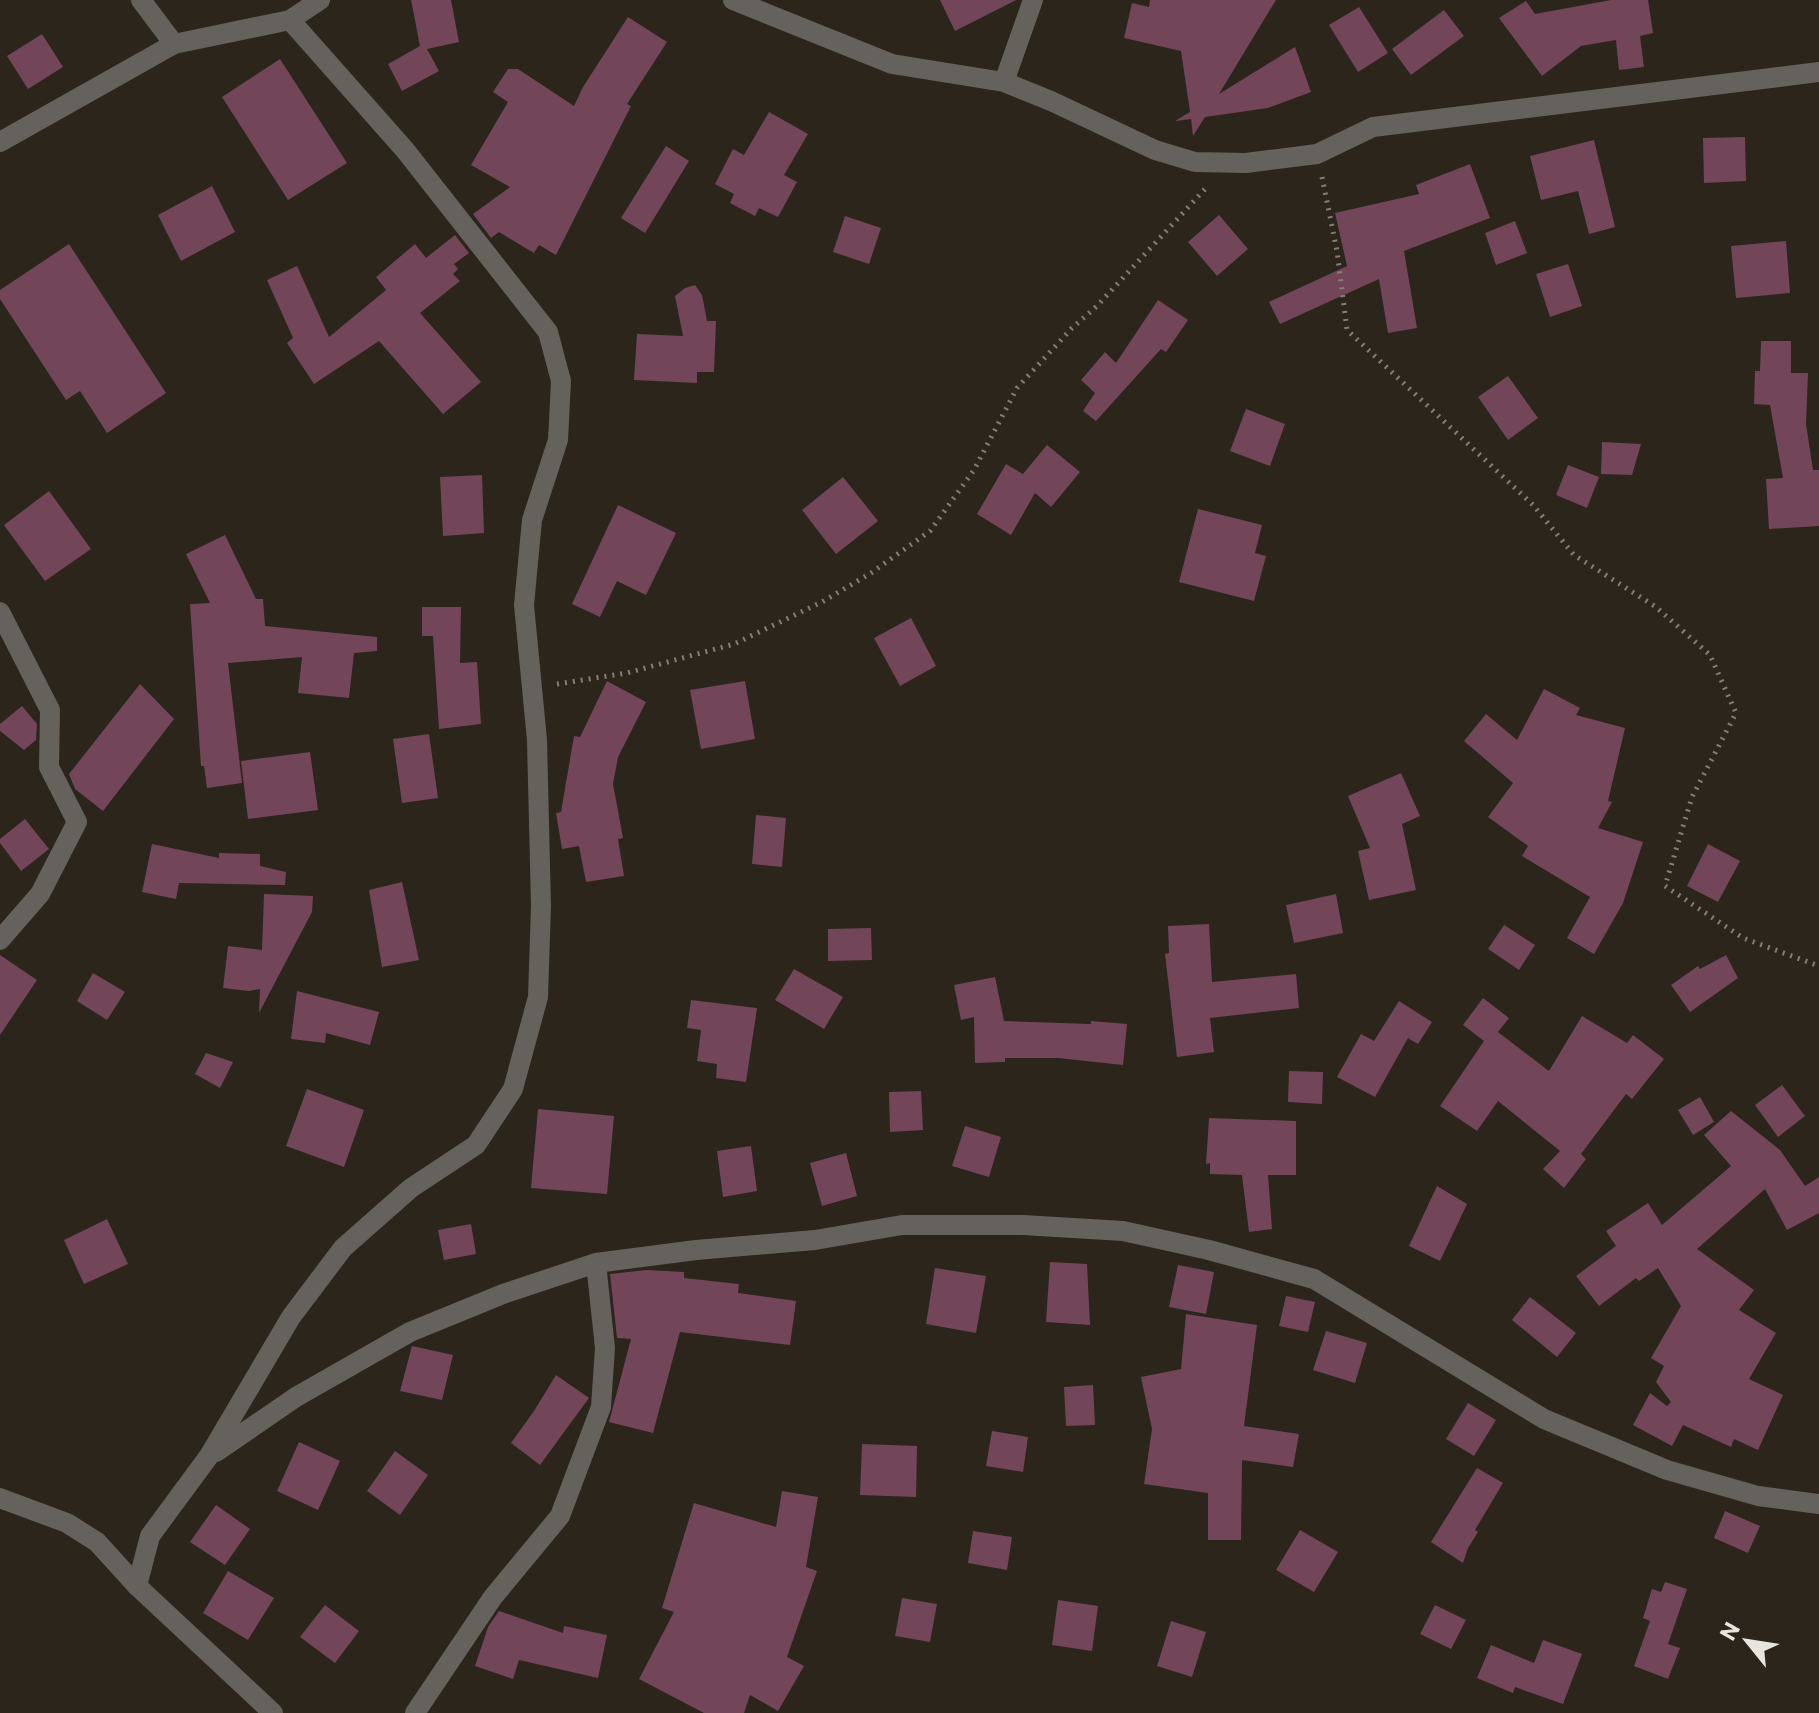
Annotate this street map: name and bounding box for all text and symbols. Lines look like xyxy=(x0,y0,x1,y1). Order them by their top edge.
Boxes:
north arrow xyxy=(1707,1601,1787,1681)
text: N xyxy=(1713,1617,1745,1645)

